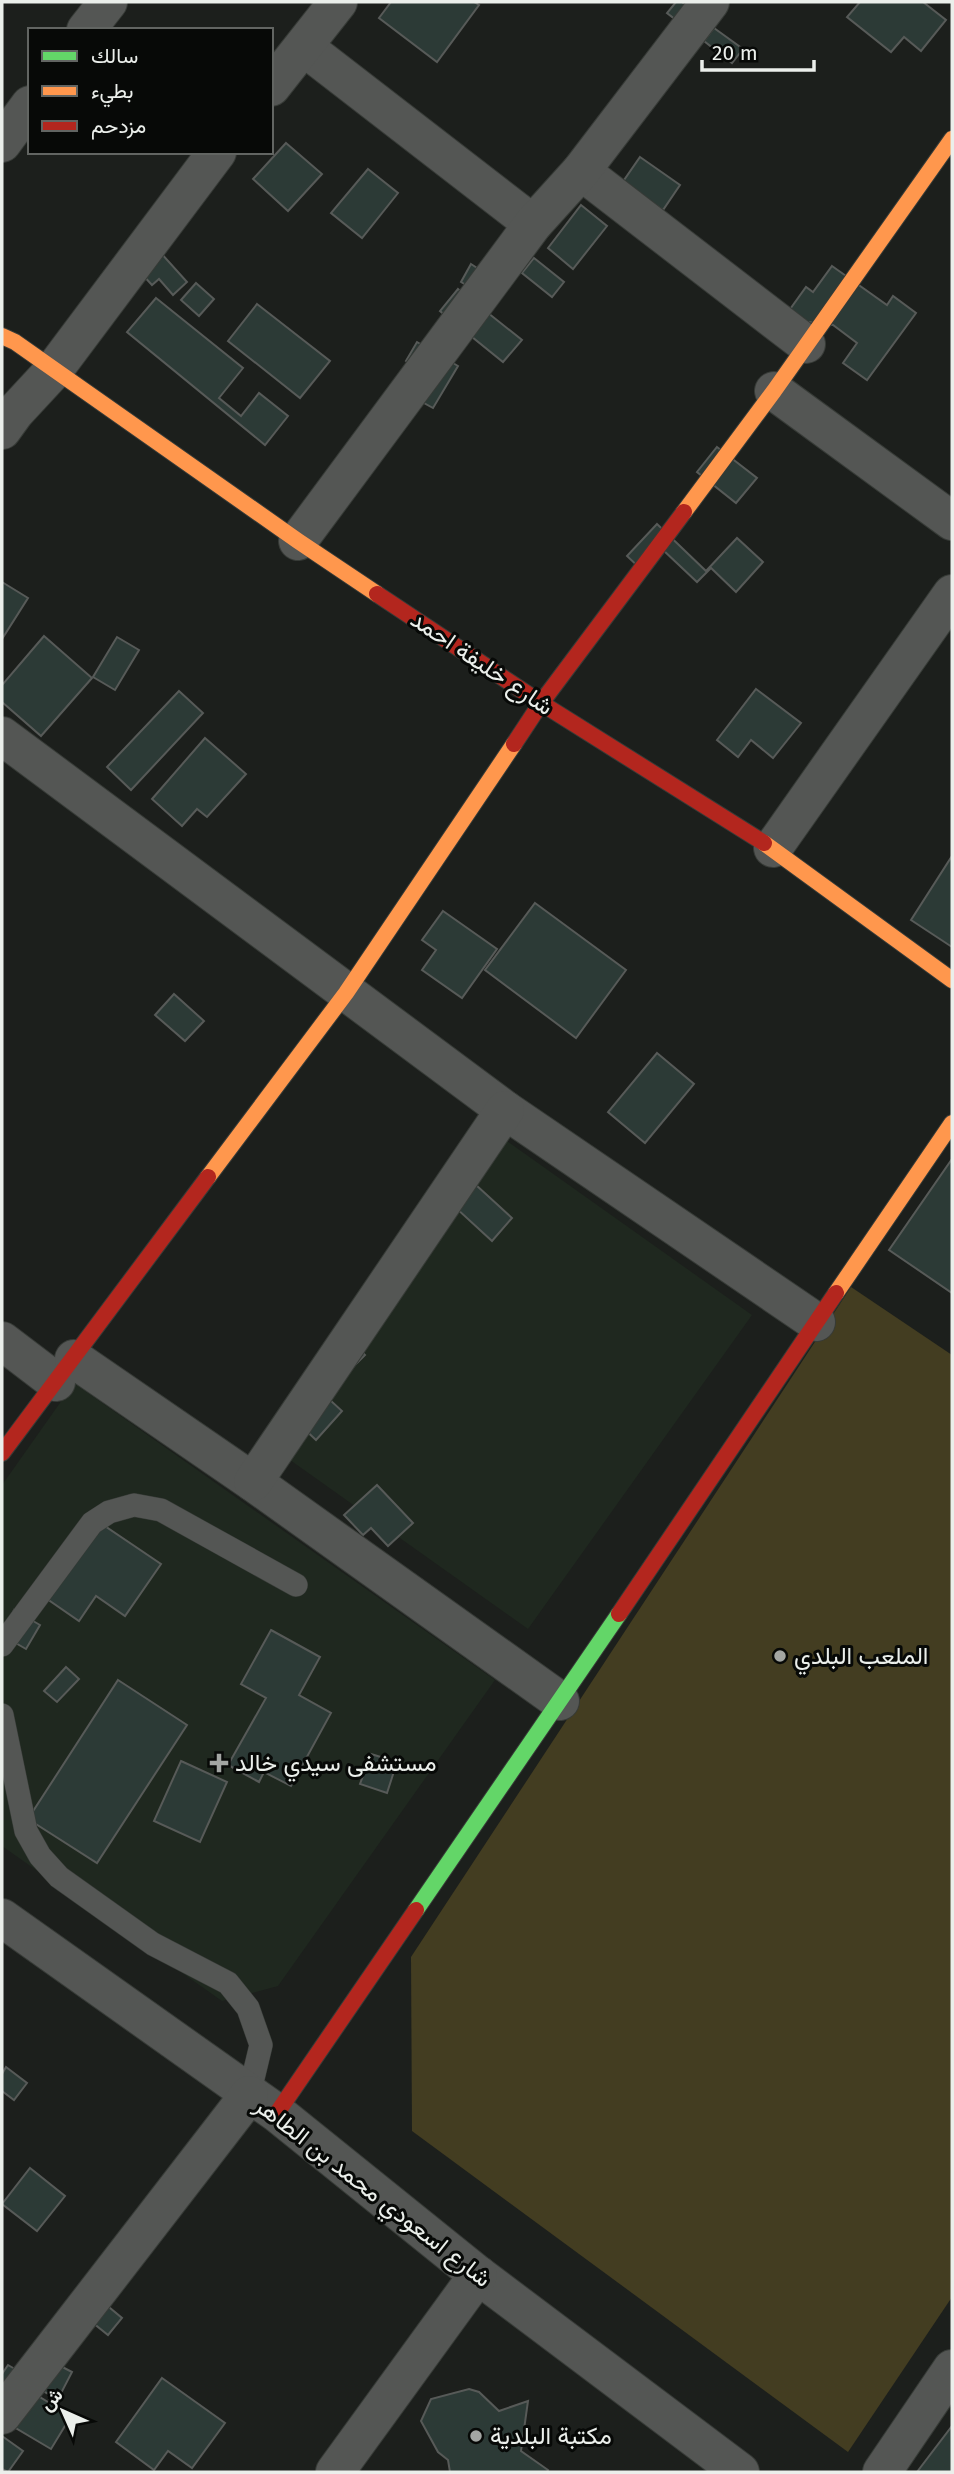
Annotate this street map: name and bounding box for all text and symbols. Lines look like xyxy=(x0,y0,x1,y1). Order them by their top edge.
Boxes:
legend xyxy=(28,28,273,154)
scale bar xyxy=(702,28,814,72)
text: 20 m xyxy=(712,40,758,66)
text: سالك xyxy=(91,43,138,69)
text: بطيء xyxy=(91,78,134,108)
text: مزدحم xyxy=(91,113,146,140)
street label: شارع خليفة احمد xyxy=(404,605,559,723)
place label: الملعب البلدي xyxy=(794,1642,928,1675)
marker: الملعب البلدي xyxy=(772,1648,788,1664)
place label: مستشفى سيدي خالد xyxy=(235,1749,437,1782)
marker: مستشفى سيدي خالد xyxy=(209,1753,229,1773)
street label: شارع اسعودي محمد بن الطاهر xyxy=(245,2090,497,2297)
north arrow xyxy=(28,2376,98,2446)
text: ش xyxy=(35,2383,68,2416)
place label: مكتبة البلدية xyxy=(490,2422,612,2450)
marker: مكتبة البلدية xyxy=(468,2428,484,2444)

